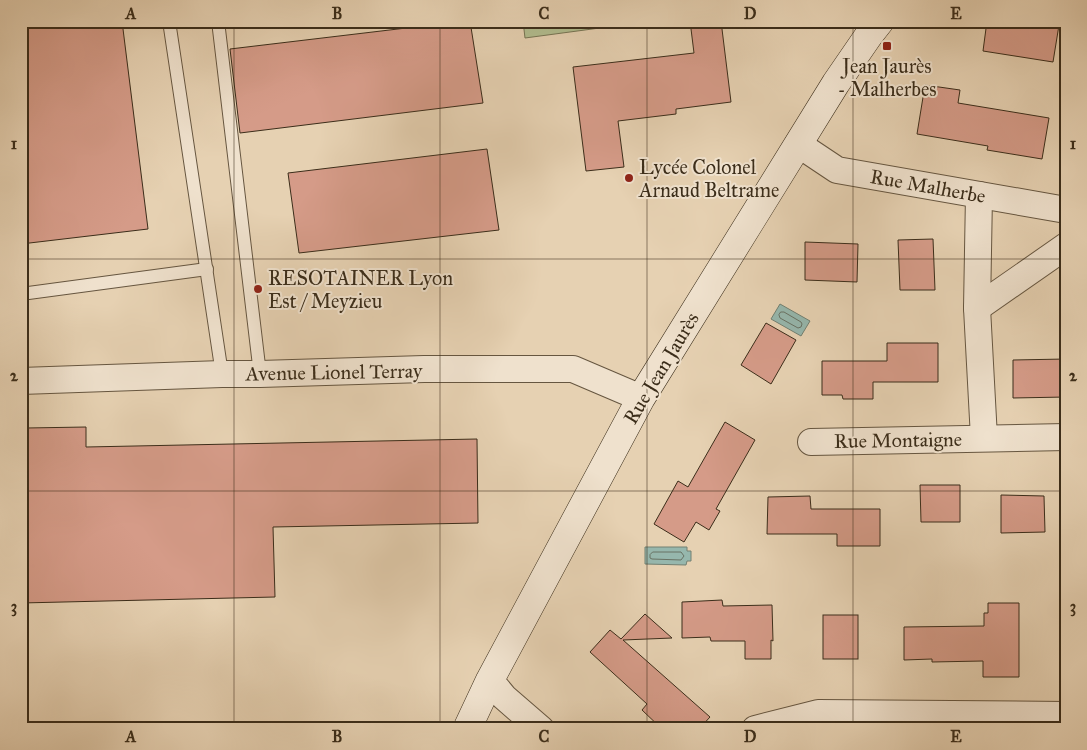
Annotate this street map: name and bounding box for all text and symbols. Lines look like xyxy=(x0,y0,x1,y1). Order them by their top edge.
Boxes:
text: A xyxy=(125,4,137,23)
text: B xyxy=(332,4,342,23)
text: C xyxy=(539,4,550,23)
text: D xyxy=(744,4,757,23)
text: E xyxy=(950,4,962,23)
marker: Jean Jaurès - Malherbes xyxy=(881,40,893,52)
place label: Jean Jaurès - Malherbes xyxy=(837,54,937,101)
text: 1 xyxy=(11,134,18,153)
text: 1 xyxy=(1070,134,1077,153)
place label: Lycée Colonel Arnaud Beltrame xyxy=(638,155,779,202)
street label: Rue Malherbe xyxy=(869,164,987,208)
marker: Lycée Colonel Arnaud Beltrame xyxy=(623,172,635,184)
place label: RESOTAINER Lyon Est / Meyzieu xyxy=(268,266,453,313)
marker: RESOTAINER Lyon Est / Meyzieu xyxy=(252,283,264,295)
street label: Rue Jean Jaurès xyxy=(618,308,705,429)
street label: Avenue Lionel Terray xyxy=(244,358,423,386)
text: 2 xyxy=(10,366,19,385)
text: 2 xyxy=(1069,366,1078,385)
street label: Rue Montaigne xyxy=(834,427,962,454)
text: 3 xyxy=(11,597,17,617)
text: 3 xyxy=(1070,597,1076,617)
text: A xyxy=(125,727,137,746)
text: B xyxy=(332,727,342,746)
text: C xyxy=(539,727,550,746)
text: D xyxy=(744,727,757,746)
text: E xyxy=(950,727,962,746)

